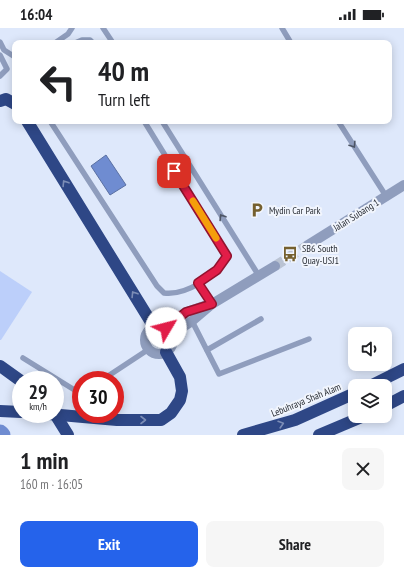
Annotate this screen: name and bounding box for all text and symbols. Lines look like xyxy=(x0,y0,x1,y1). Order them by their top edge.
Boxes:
text: 16:04 xyxy=(20,5,52,24)
text: 40 m xyxy=(98,52,149,89)
icon: left xyxy=(32,56,84,108)
text: Turn left xyxy=(98,88,150,111)
one-way arrow xyxy=(348,141,355,148)
pin xyxy=(157,154,191,188)
icon: arrive xyxy=(163,160,185,182)
one-way arrow xyxy=(63,180,70,187)
street label: Jalan Subang 1 xyxy=(330,196,381,235)
parking icon: Mydin Car Park xyxy=(248,201,266,219)
place label: Mydin Car Park xyxy=(269,204,320,217)
one-way arrow xyxy=(219,214,226,221)
place label: SB6 South Quay-USJ1 xyxy=(302,242,339,267)
bus stop icon: SB6 South Quay-USJ1 xyxy=(281,245,299,263)
one-way arrow xyxy=(131,291,138,298)
position arrow xyxy=(145,307,187,349)
map controls xyxy=(348,327,392,423)
button: sound xyxy=(348,327,392,371)
speed limit sign: 30 xyxy=(72,371,124,423)
text: 29 xyxy=(28,379,48,405)
button: layers xyxy=(348,379,392,423)
street label: Lebuhraya Shah Alam xyxy=(269,380,343,420)
text: km/h xyxy=(29,400,47,413)
one-way arrow xyxy=(140,416,146,424)
one-way arrow xyxy=(277,420,284,429)
text: 1 min xyxy=(20,445,68,476)
button: close xyxy=(342,448,384,490)
text: 160 m · 16:05 xyxy=(20,476,83,493)
button: Exit xyxy=(20,521,198,567)
button: Share xyxy=(206,521,384,567)

